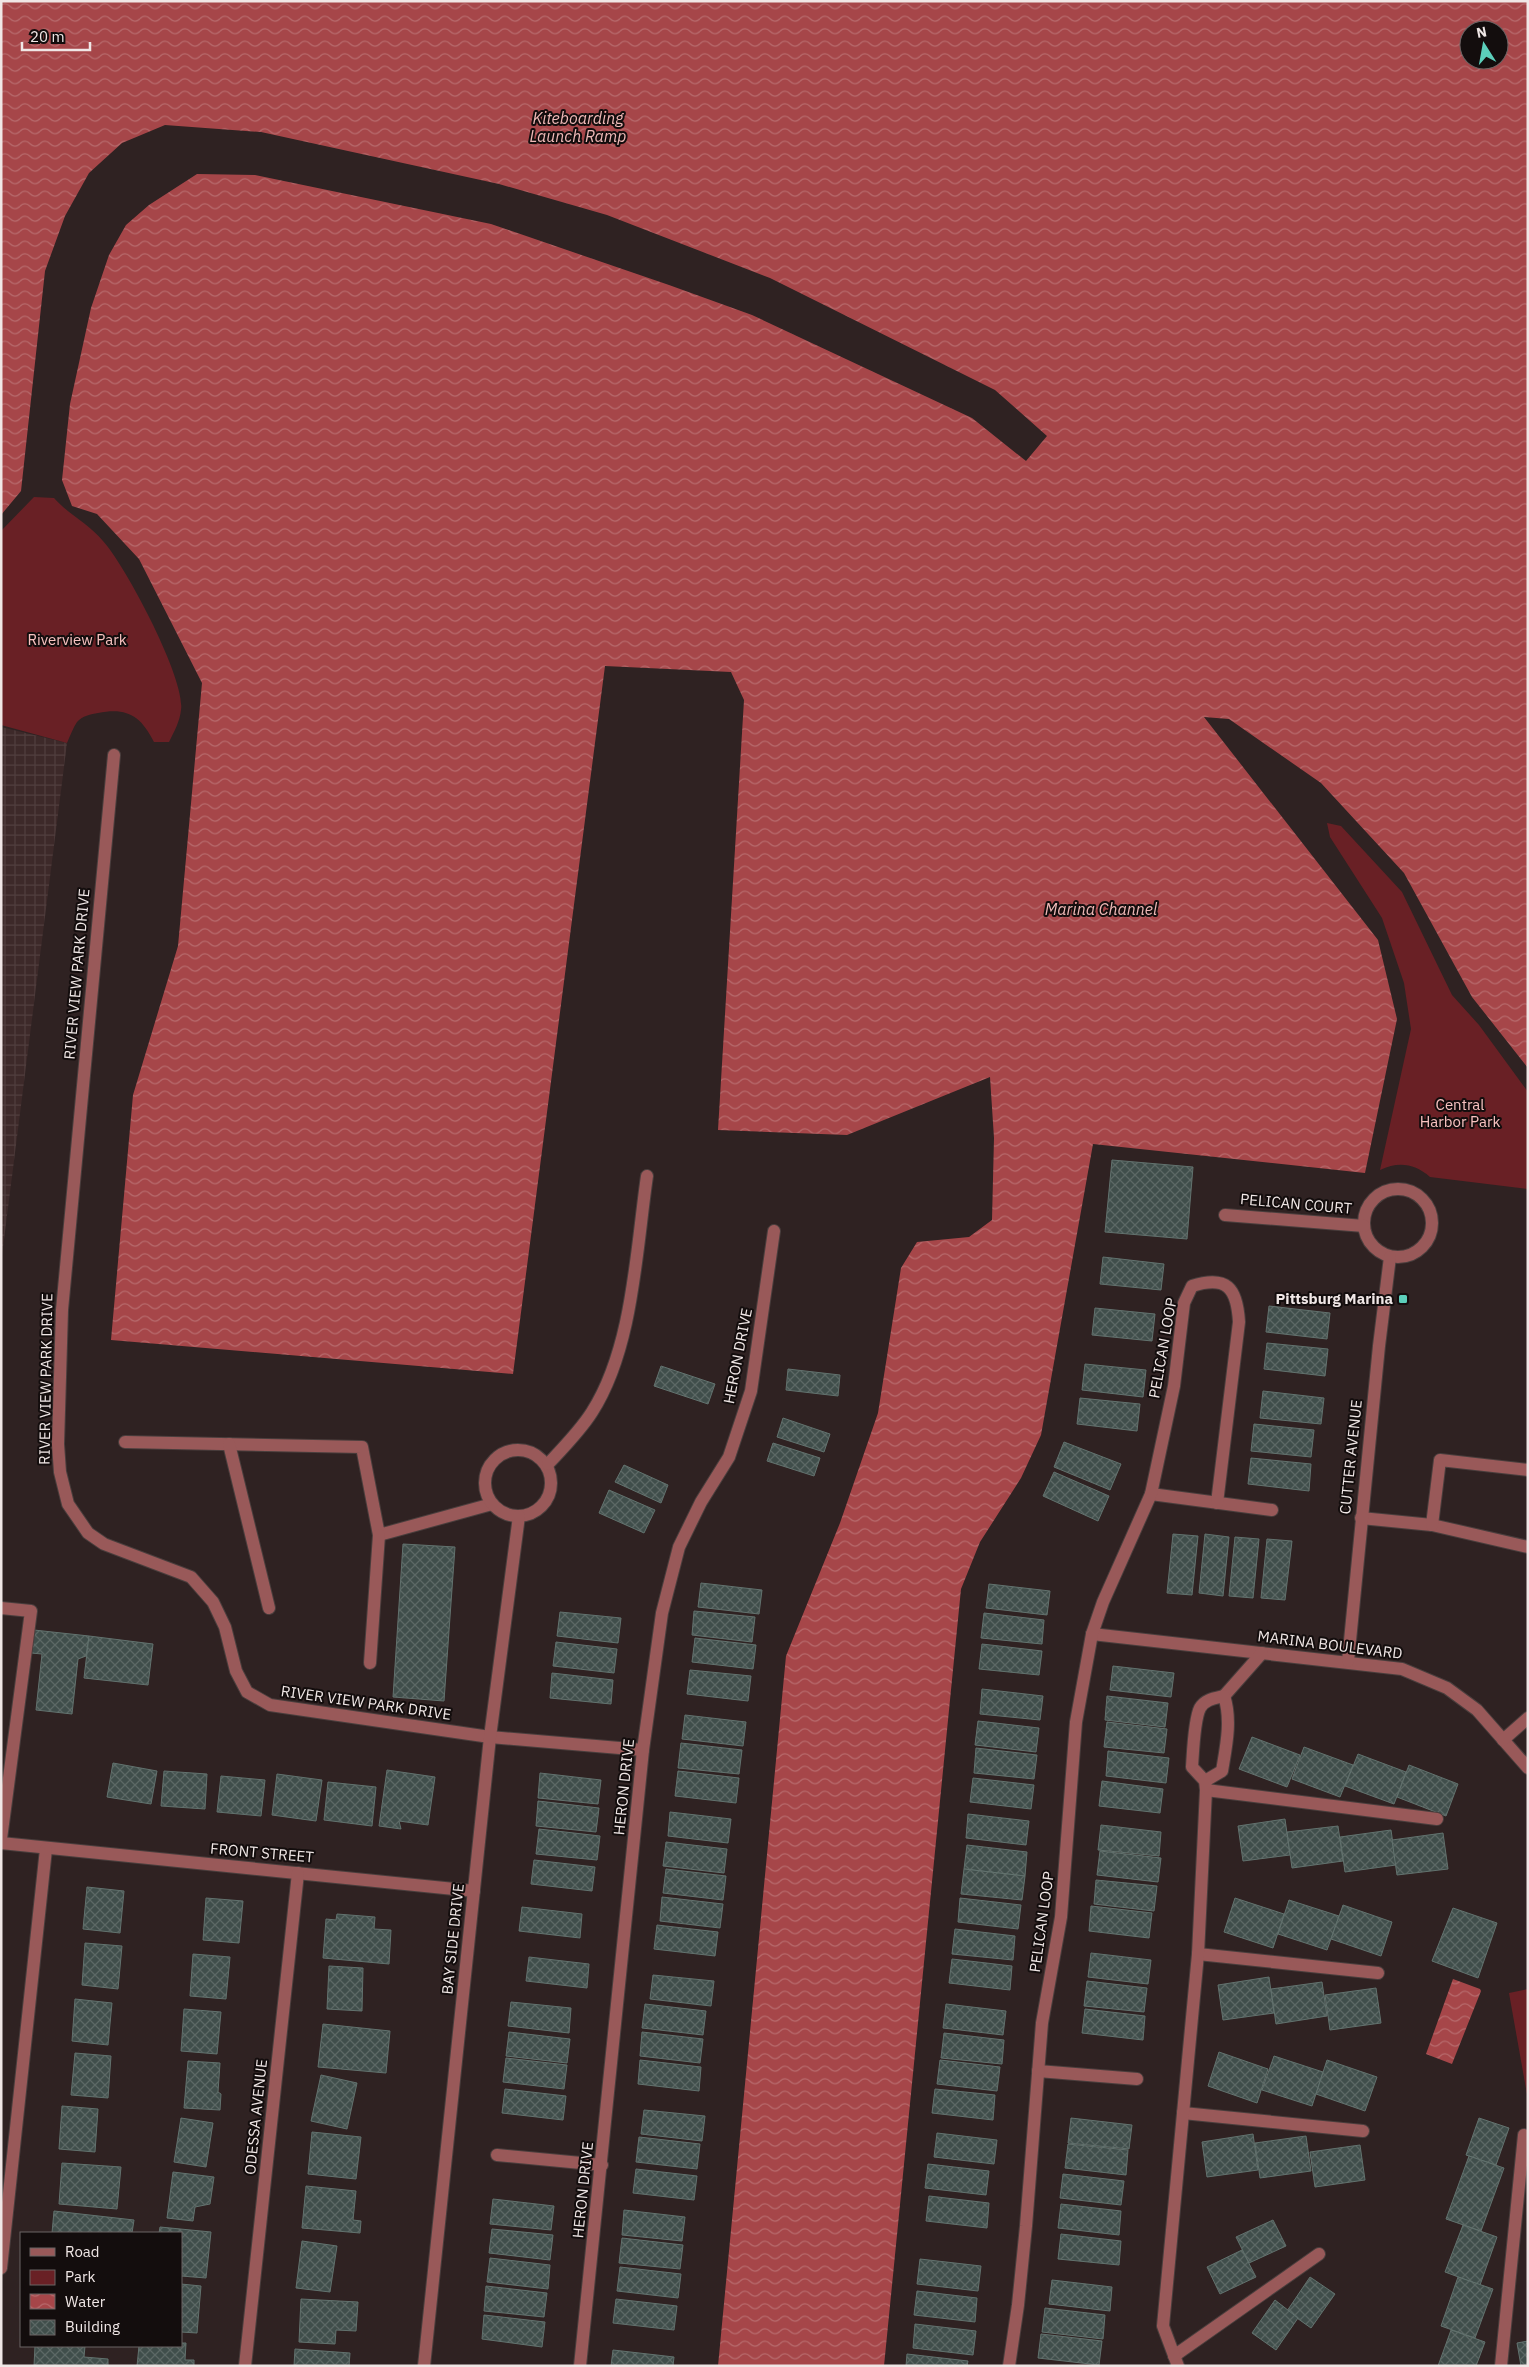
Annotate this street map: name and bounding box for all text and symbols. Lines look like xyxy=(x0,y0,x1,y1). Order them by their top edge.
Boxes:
scale bar xyxy=(22,20,90,52)
north arrow xyxy=(1459,20,1509,70)
text: N xyxy=(1475,22,1488,42)
text: 20 m xyxy=(30,27,65,46)
water label: Kiteboarding Launch Ramp xyxy=(529,108,627,146)
park label: Riverview Park xyxy=(27,630,127,649)
street label: RIVER VIEW PARK DRIVE xyxy=(60,888,93,1060)
water label: Marina Channel xyxy=(1045,899,1158,919)
park label: Central Harbor Park xyxy=(1420,1095,1500,1131)
street label: PELICAN COURT xyxy=(1239,1189,1353,1218)
place label: Pittsburg Marina xyxy=(1276,1289,1393,1308)
street label: RIVER VIEW PARK DRIVE xyxy=(35,1293,56,1465)
marker: Pittsburg Marina xyxy=(1397,1293,1409,1305)
street label: PELICAN LOOP xyxy=(1144,1296,1181,1400)
street label: HERON DRIVE xyxy=(719,1306,756,1405)
street label: CUTTER AVENUE xyxy=(1335,1399,1366,1515)
street label: MARINA BOULEVARD xyxy=(1257,1626,1404,1663)
street label: RIVER VIEW PARK DRIVE xyxy=(280,1681,452,1724)
street label: HERON DRIVE xyxy=(609,1738,638,1836)
street label: FRONT STREET xyxy=(209,1839,315,1867)
street label: PELICAN LOOP xyxy=(1025,1870,1058,1974)
street label: BAY SIDE DRIVE xyxy=(437,1883,468,1995)
street label: ODESSA AVENUE xyxy=(240,2058,271,2176)
street label: HERON DRIVE xyxy=(568,2141,597,2239)
legend xyxy=(20,2232,182,2347)
text: Road xyxy=(65,2242,100,2261)
text: Park xyxy=(65,2267,95,2286)
text: Water xyxy=(65,2292,106,2311)
text: Building xyxy=(65,2317,120,2336)

